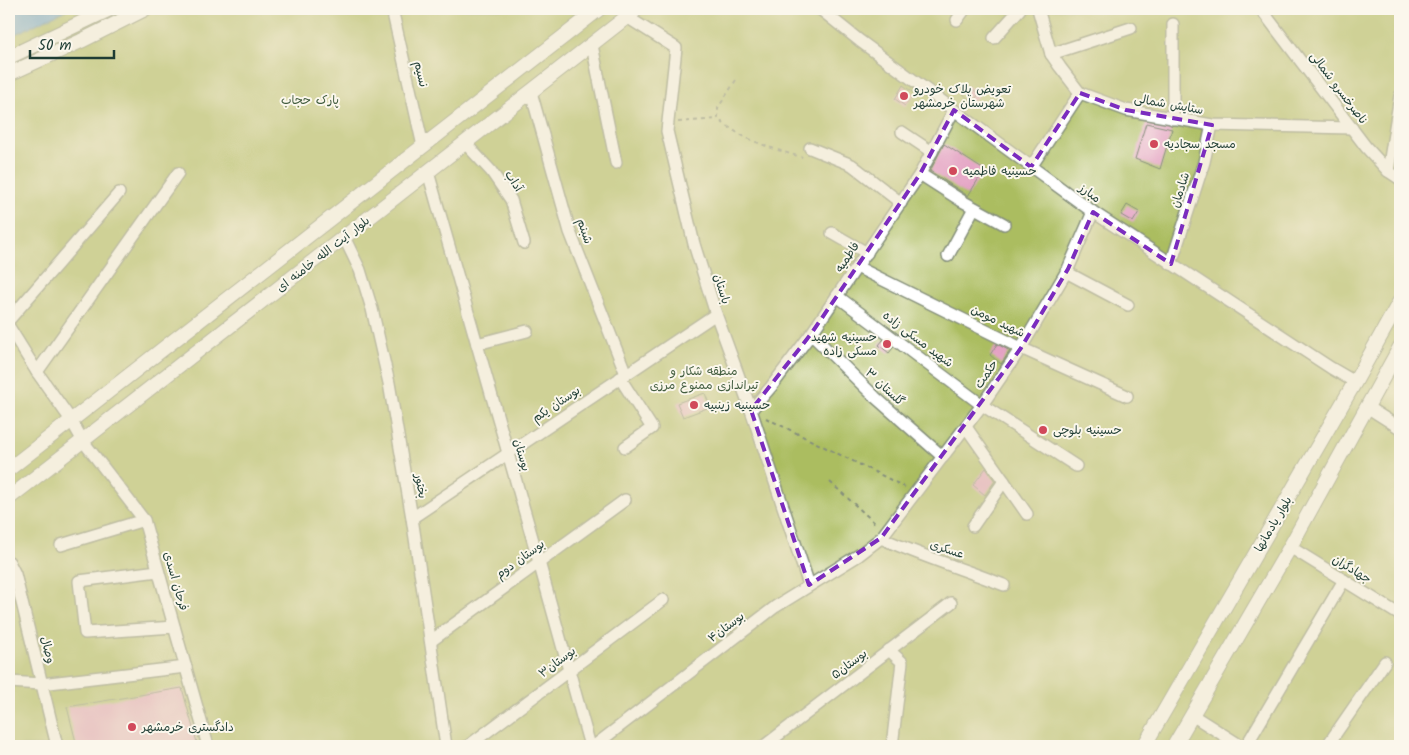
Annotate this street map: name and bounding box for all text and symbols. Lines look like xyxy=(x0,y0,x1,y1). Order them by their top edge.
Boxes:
scale bar xyxy=(30,28,114,60)
text: 50 m xyxy=(38,34,72,58)
street label: ناصرخسرو شمالی xyxy=(1305,48,1372,129)
street label: نسیم xyxy=(408,59,433,89)
place label: تعویض پلاک خودرو شهرستان خرمشهر xyxy=(913,80,1011,113)
street label: ستایش شمالی xyxy=(1133,89,1205,120)
marker: تعویض پلاک خودرو شهرستان خرمشهر xyxy=(898,90,910,102)
park label: پارک حجاب xyxy=(281,91,339,110)
place label: مسجد سجادیه xyxy=(1164,135,1236,154)
marker: مسجد سجادیه xyxy=(1148,138,1160,150)
place label: حسینیه فاطمیه xyxy=(963,162,1037,181)
marker: حسینیه فاطمیه xyxy=(947,165,959,177)
street label: آداب xyxy=(500,167,528,197)
street label: شادمان xyxy=(1166,170,1195,210)
street label: مبارز xyxy=(1074,178,1105,208)
street label: بلوار آیت الله خامنه ای xyxy=(272,212,374,297)
street label: شبنم xyxy=(571,216,598,246)
street label: فاطمیه xyxy=(830,238,865,276)
street label: باستان xyxy=(708,272,735,307)
street label: شهید مومن xyxy=(967,300,1028,343)
street label: شهید مسکی زاده xyxy=(878,306,957,372)
place label: حسینیه شهید مسکی زاده xyxy=(811,328,877,361)
marker: حسینیه شهید مسکی زاده xyxy=(881,338,893,350)
street label: حکمت xyxy=(970,356,1003,393)
park label: منطقه شکار و تیراندازی ممنوع مرزی xyxy=(650,362,759,395)
street label: گلستان ۳ xyxy=(861,364,909,411)
street label: بوستان یکم xyxy=(528,381,584,428)
place label: حسینیه زینبیه xyxy=(704,396,770,415)
marker: حسینیه زینبیه xyxy=(688,399,700,411)
place label: حسینیه بلوچی xyxy=(1053,421,1122,440)
marker: حسینیه بلوچی xyxy=(1037,424,1049,436)
street label: بوستان xyxy=(508,437,535,474)
street label: بختور xyxy=(409,471,432,500)
street label: بلوار یادمانها xyxy=(1250,493,1297,556)
street label: بوستان دوم xyxy=(492,535,549,584)
street label: عسکری xyxy=(927,535,966,564)
street label: فرحان اسدی xyxy=(158,549,193,613)
street label: جهادگران xyxy=(1328,550,1375,589)
street label: بوستان۴ xyxy=(704,607,749,648)
street label: وصال xyxy=(35,634,60,666)
street label: بوستان۳ xyxy=(535,642,580,683)
street label: بوستان۵ xyxy=(827,644,871,684)
place label: دادگستری خرمشهر xyxy=(141,718,234,737)
marker: دادگستری خرمشهر xyxy=(126,721,138,733)

